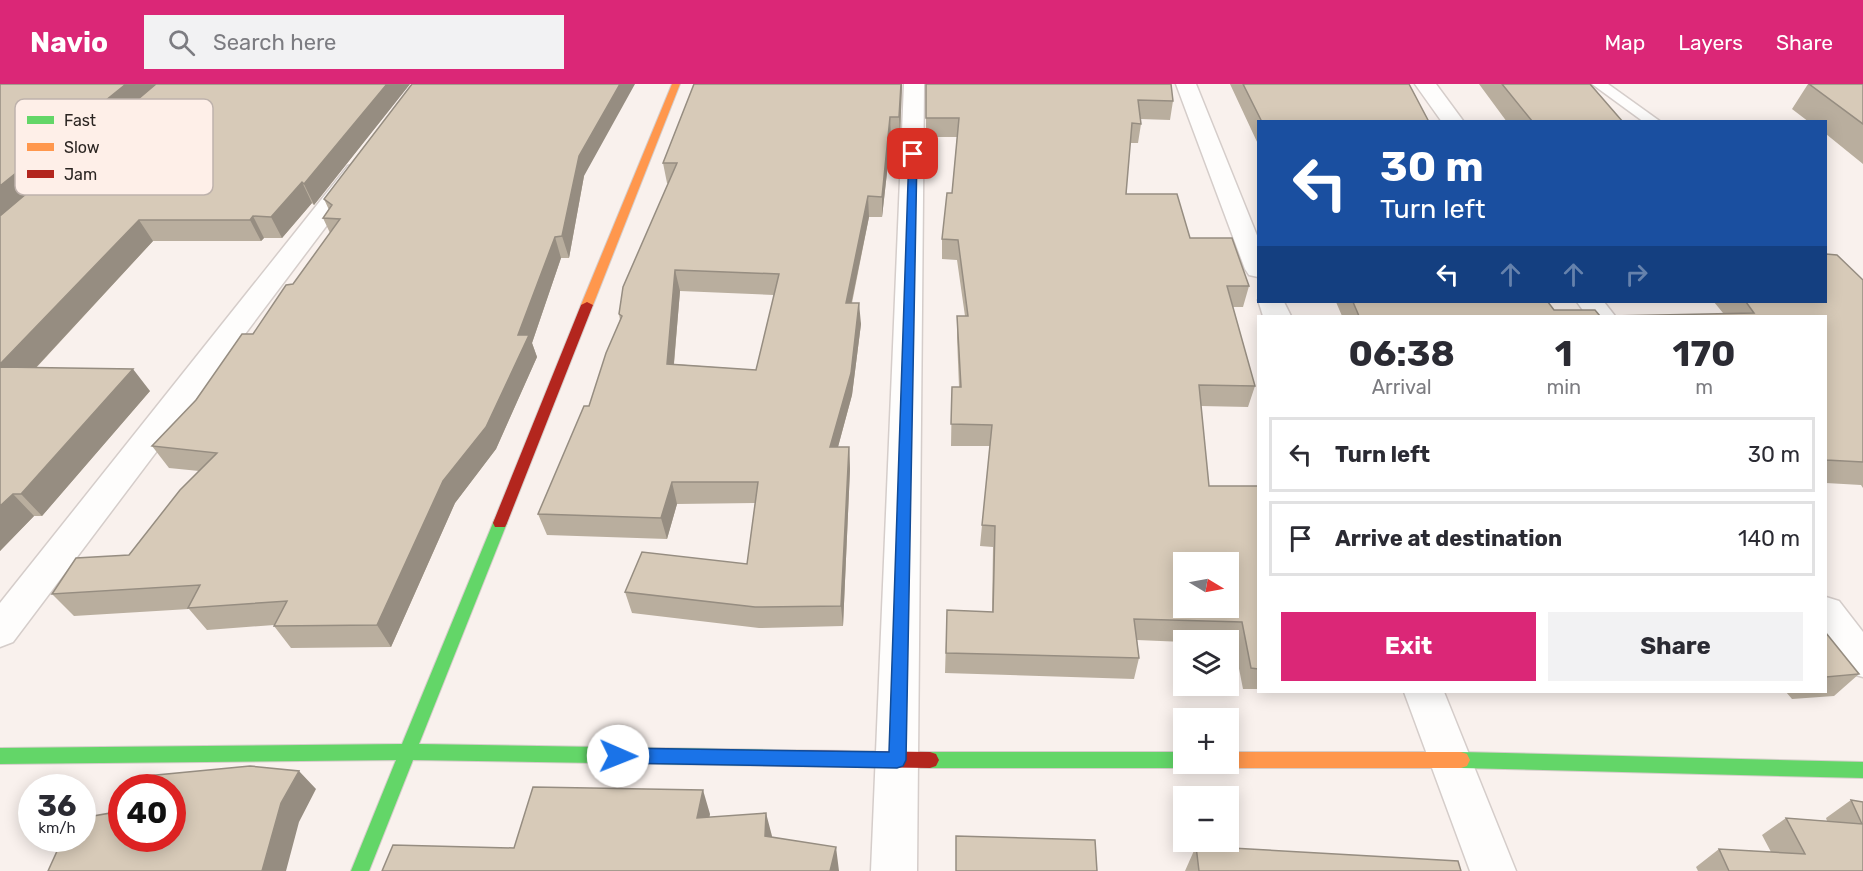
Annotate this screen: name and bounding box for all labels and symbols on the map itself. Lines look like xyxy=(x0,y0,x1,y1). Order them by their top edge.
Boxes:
legend xyxy=(15,99,213,195)
text: Fast xyxy=(64,111,96,130)
pin xyxy=(887,128,938,179)
text: Slow xyxy=(64,138,100,157)
text: Jam xyxy=(64,165,97,184)
north arrow xyxy=(1173,552,1239,618)
position arrow xyxy=(586,724,650,788)
speed limit sign: 40 xyxy=(108,774,186,852)

